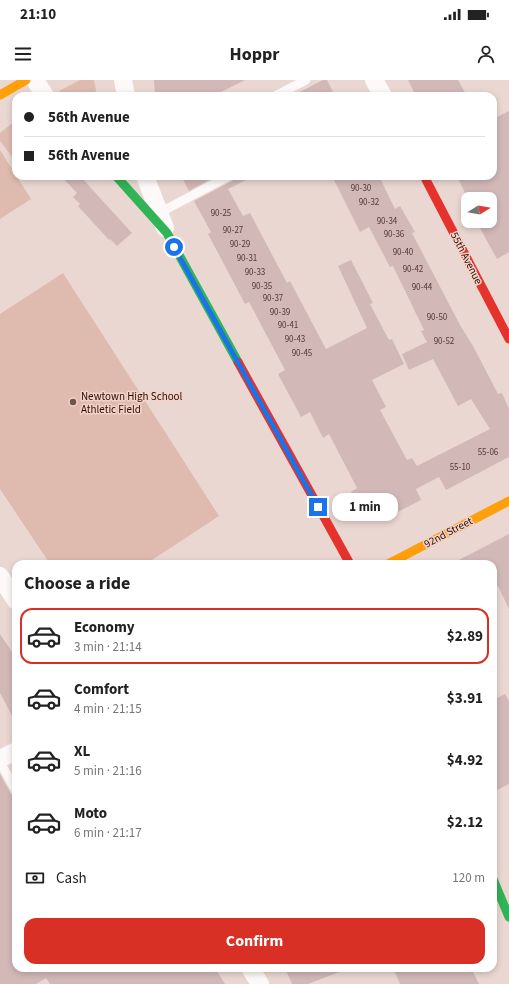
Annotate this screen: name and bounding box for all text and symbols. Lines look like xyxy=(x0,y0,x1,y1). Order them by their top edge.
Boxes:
text: 21:10 xyxy=(20,4,56,25)
text: Hoppr xyxy=(230,42,279,67)
icon: menu xyxy=(12,43,34,65)
icon: person xyxy=(475,43,497,65)
text: 56th Avenue xyxy=(48,107,130,128)
text: 56th Avenue xyxy=(48,145,130,166)
house number: 90-30 xyxy=(351,182,372,195)
north arrow xyxy=(461,192,497,228)
map controls xyxy=(461,192,497,228)
house number: 90-32 xyxy=(359,196,380,209)
house number: 90-25 xyxy=(211,207,232,220)
house number: 90-34 xyxy=(377,215,398,228)
house number: 90-27 xyxy=(223,224,244,237)
house number: 90-36 xyxy=(384,228,405,241)
street label: 55th Avenue xyxy=(447,230,486,287)
route start xyxy=(165,238,183,256)
house number: 90-29 xyxy=(230,238,251,251)
house number: 90-40 xyxy=(393,246,414,259)
house number: 90-31 xyxy=(237,252,257,265)
house number: 90-42 xyxy=(403,263,424,276)
house number: 90-33 xyxy=(245,266,266,279)
house number: 90-35 xyxy=(252,280,273,293)
house number: 90-44 xyxy=(412,281,433,294)
house number: 90-37 xyxy=(263,292,284,305)
house number: 90-39 xyxy=(270,306,291,319)
house number: 90-50 xyxy=(427,311,448,324)
house number: 90-41 xyxy=(278,319,298,332)
house number: 90-43 xyxy=(285,333,306,346)
house number: 90-52 xyxy=(434,335,455,348)
house number: 90-45 xyxy=(292,347,313,360)
place label: Newtown High School Athletic Field xyxy=(81,389,183,417)
marker: Newtown High School Athletic Field xyxy=(68,397,78,407)
house number: 55-06 xyxy=(478,446,499,459)
house number: 55-10 xyxy=(450,461,471,474)
callout: 1 min xyxy=(332,493,398,521)
route end xyxy=(309,498,327,516)
text: 1 min xyxy=(349,498,381,516)
street label: 92nd Street xyxy=(421,513,475,551)
text: Choose a ride xyxy=(24,571,130,596)
text: Economy xyxy=(74,617,135,638)
icon: car xyxy=(26,618,62,654)
text: $2.89 xyxy=(447,626,483,647)
text: 3 min · 21:14 xyxy=(74,638,142,656)
text: Comfort xyxy=(74,679,129,700)
icon: car xyxy=(26,680,62,716)
text: $3.91 xyxy=(447,688,483,709)
text: 4 min · 21:15 xyxy=(74,700,142,718)
text: XL xyxy=(74,741,90,762)
icon: car xyxy=(26,742,62,778)
text: $4.92 xyxy=(447,750,483,771)
text: 5 min · 21:16 xyxy=(74,762,142,780)
text: Moto xyxy=(74,803,107,824)
icon: car xyxy=(26,804,62,840)
text: $2.12 xyxy=(447,812,483,833)
text: 6 min · 21:17 xyxy=(74,824,142,842)
icon: cash xyxy=(24,867,46,889)
text: Cash xyxy=(56,868,87,889)
text: 120 m xyxy=(452,869,485,887)
button: Confirm xyxy=(24,918,485,964)

